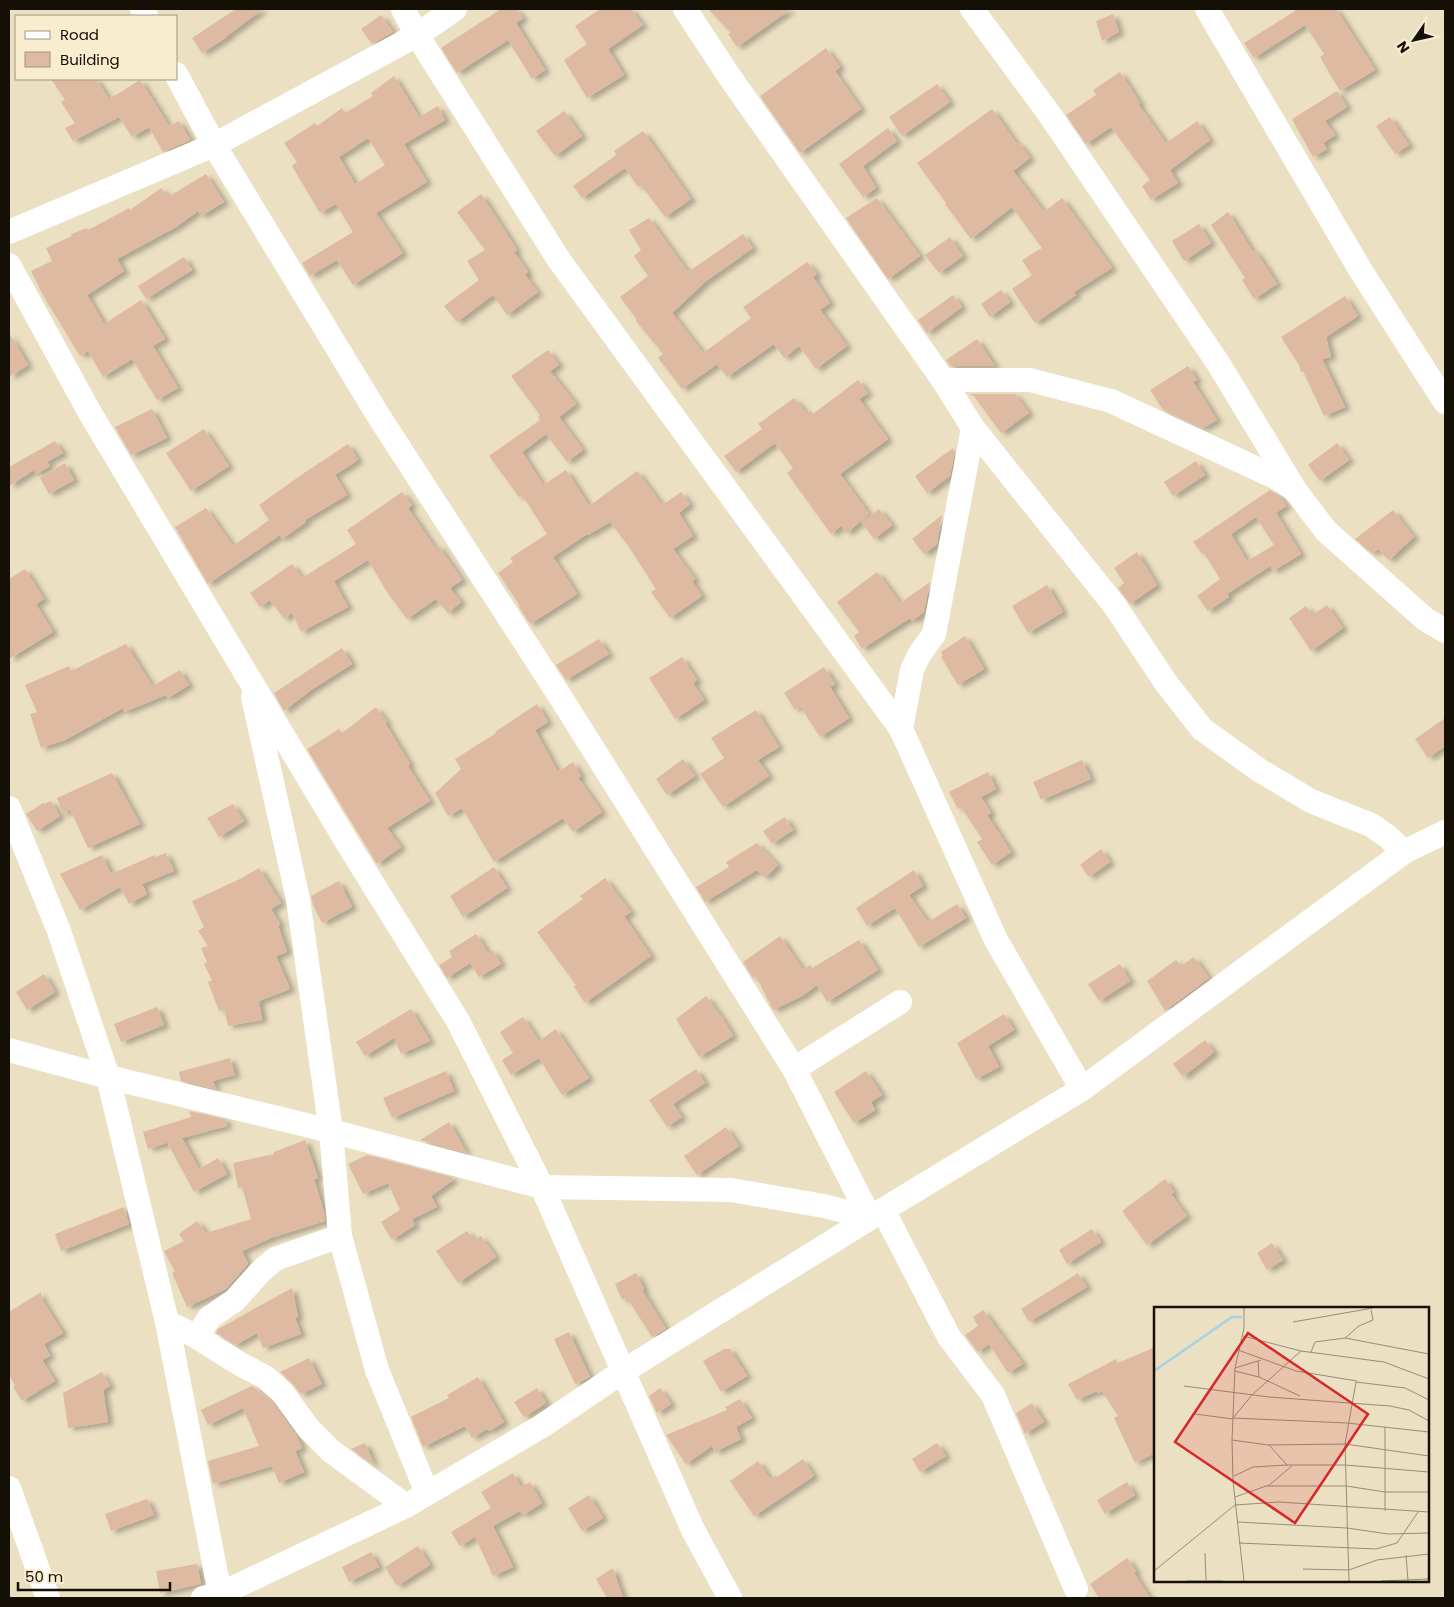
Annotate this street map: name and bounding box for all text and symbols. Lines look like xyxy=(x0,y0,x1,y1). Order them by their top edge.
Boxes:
legend xyxy=(15,15,178,80)
north arrow xyxy=(1389,15,1439,65)
text: Road xyxy=(60,24,99,45)
text: N xyxy=(1392,37,1414,57)
text: Building xyxy=(60,49,120,70)
inset map xyxy=(1154,1307,1429,1582)
scale bar xyxy=(18,1560,170,1592)
text: 50 m xyxy=(25,1566,63,1587)

